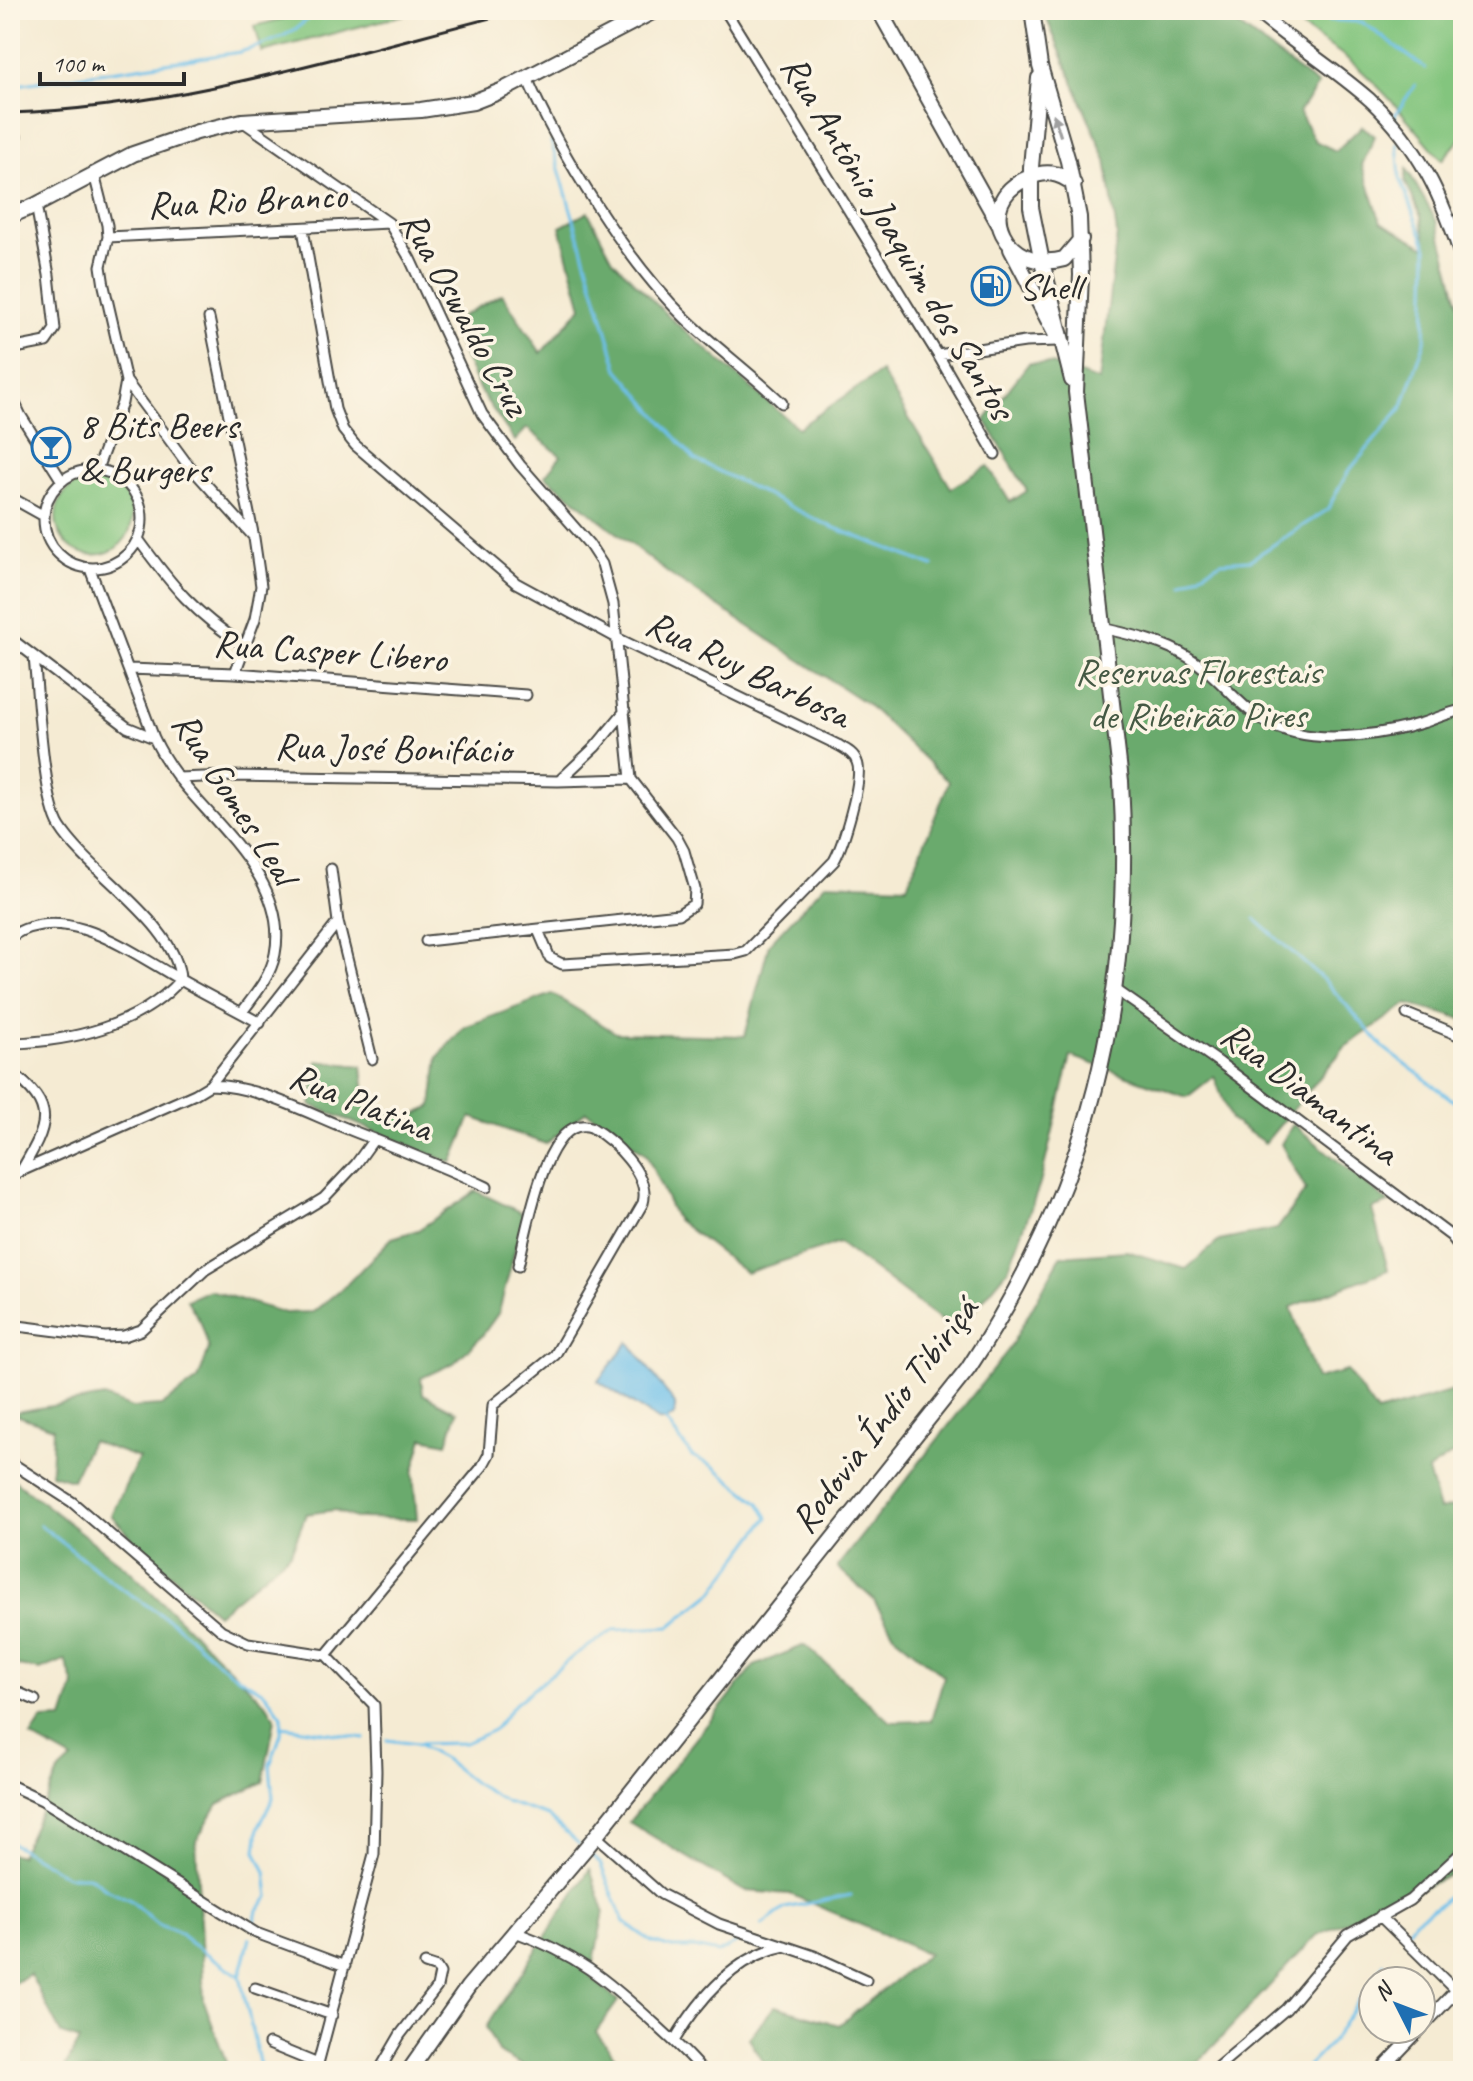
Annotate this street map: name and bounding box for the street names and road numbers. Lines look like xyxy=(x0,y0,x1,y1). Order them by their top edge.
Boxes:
street label: Rua Antônio Joaquim dos Santos xyxy=(771,47,1027,431)
street label: Rua Rio Branco xyxy=(146,171,349,229)
street label: Rua Oswaldo Cruz xyxy=(389,202,542,425)
street label: Rua Ruy Barbosa xyxy=(638,599,861,740)
street label: Rua Casper Libero xyxy=(212,619,451,683)
street label: Rua Gomes Leal xyxy=(162,703,312,899)
street label: Rua José Bonifácio xyxy=(274,722,515,774)
street label: Rua Diamantina xyxy=(1212,1011,1410,1177)
street label: Rua Platina xyxy=(283,1052,442,1153)
street label: Rodovia Índio Tibiriçá xyxy=(780,1285,990,1542)

